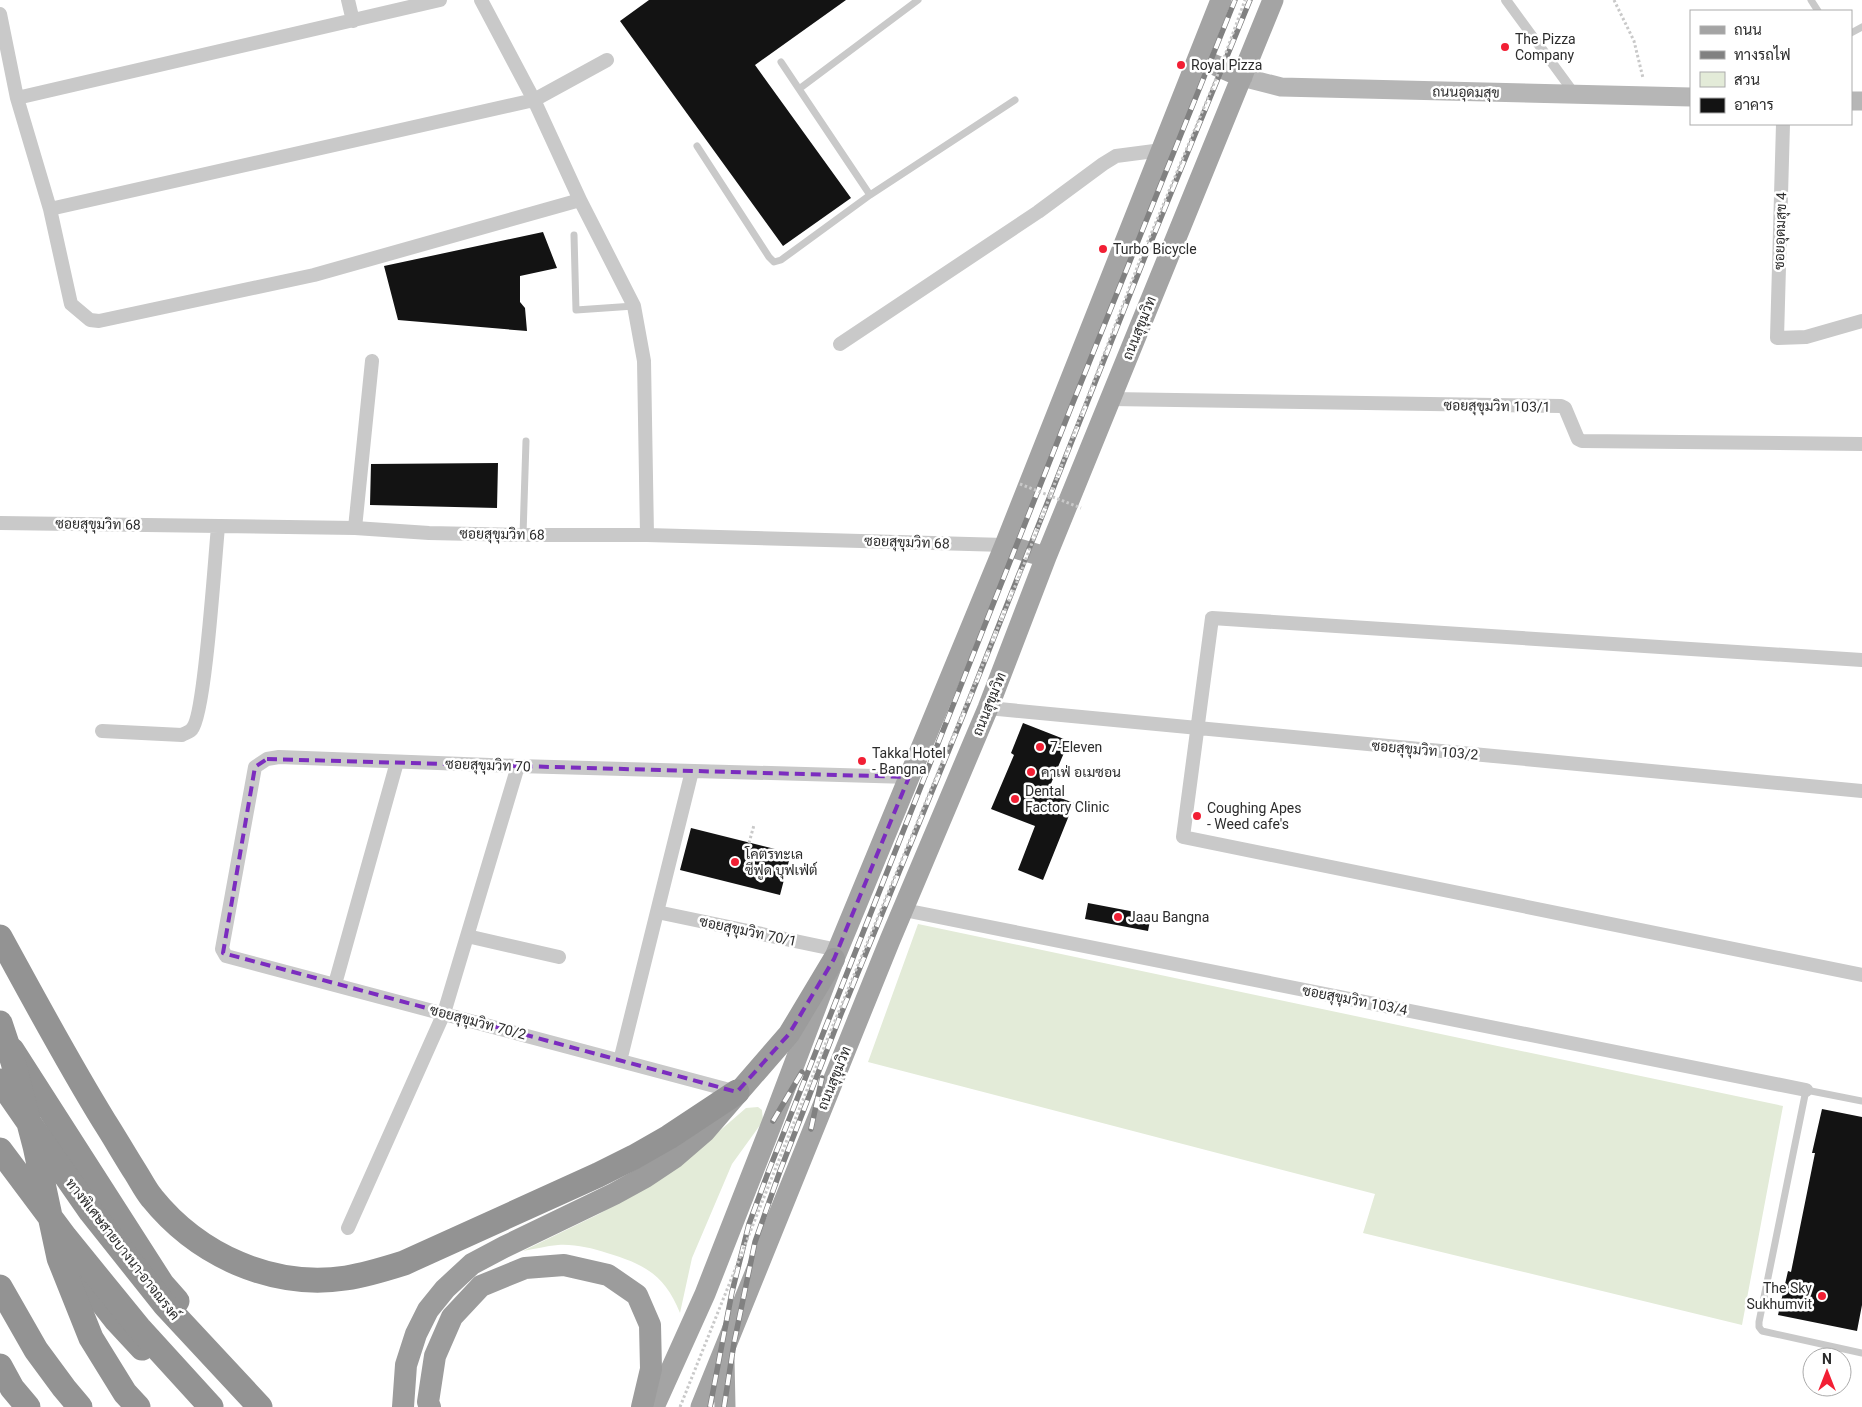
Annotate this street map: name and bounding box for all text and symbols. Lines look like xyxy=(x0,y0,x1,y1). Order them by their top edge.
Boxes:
legend xyxy=(1690,10,1852,125)
text: ถนน xyxy=(1734,21,1762,39)
place label: The Pizza Company xyxy=(1515,31,1576,63)
marker: The Pizza Company xyxy=(1499,41,1511,53)
text: ทางรถไฟ xyxy=(1734,45,1791,64)
place label: Royal Pizza xyxy=(1191,57,1262,73)
marker: Royal Pizza xyxy=(1175,59,1187,71)
text: สวน xyxy=(1734,71,1760,89)
street label: ถนนอุดมสุข xyxy=(1432,83,1500,103)
text: อาคาร xyxy=(1734,96,1774,114)
street label: ซอยอุดมสุข 4 xyxy=(1771,192,1791,270)
place label: Turbo Bicycle xyxy=(1113,241,1197,257)
marker: Turbo Bicycle xyxy=(1097,243,1109,255)
street label: ถนนสุขุมวิท xyxy=(1119,294,1161,363)
street label: ซอยสุขุมวิท 103/1 xyxy=(1443,397,1551,417)
street label: ซอยสุขุมวิท 68 xyxy=(55,515,141,535)
street label: ซอยสุขุมวิท 68 xyxy=(459,525,545,545)
street label: ซอยสุขุมวิท 68 xyxy=(864,533,950,553)
street label: ถนนสุขุมวิท xyxy=(969,670,1011,739)
street label: ซอยสุขุมวิท 103/2 xyxy=(1371,737,1479,765)
place label: 7-Eleven xyxy=(1050,739,1102,755)
marker: 7-Eleven xyxy=(1034,741,1046,753)
place label: Takka Hotel - Bangna xyxy=(872,745,946,777)
marker: Takka Hotel - Bangna xyxy=(856,755,868,767)
street label: ซอยสุขุมวิท 70 xyxy=(445,756,531,776)
place label: คาเฟ่ อเมซอน xyxy=(1041,764,1121,780)
marker: คาเฟ่ อเมซอน xyxy=(1025,766,1037,778)
place label: Dental Factory Clinic xyxy=(1025,783,1109,815)
marker: Dental Factory Clinic xyxy=(1009,793,1021,805)
place label: Coughing Apes - Weed cafe's xyxy=(1207,800,1302,832)
marker: Coughing Apes - Weed cafe's xyxy=(1191,810,1203,822)
place label: โคตรทะเล ซีฟูด บุฟเฟ่ต์ xyxy=(744,846,818,880)
marker: โคตรทะเล ซีฟูด บุฟเฟ่ต์ xyxy=(729,856,741,868)
place label: Jaau Bangna xyxy=(1128,909,1209,925)
marker: Jaau Bangna xyxy=(1112,911,1124,923)
street label: ซอยสุขุมวิท 70/1 xyxy=(697,913,798,951)
street label: ซอยสุขุมวิท 103/4 xyxy=(1301,982,1409,1020)
street label: ซอยสุขุมวิท 70/2 xyxy=(428,1001,528,1045)
street label: ถนนสุขุมวิท xyxy=(814,1044,856,1113)
street label: ทางพิเศษสายบางนา-อาจณรงค์ xyxy=(63,1174,184,1323)
place label: The Sky Sukhumvit xyxy=(1746,1280,1812,1312)
marker: The Sky Sukhumvit xyxy=(1816,1290,1828,1302)
north arrow xyxy=(1802,1347,1852,1397)
text: N xyxy=(1822,1351,1832,1367)

